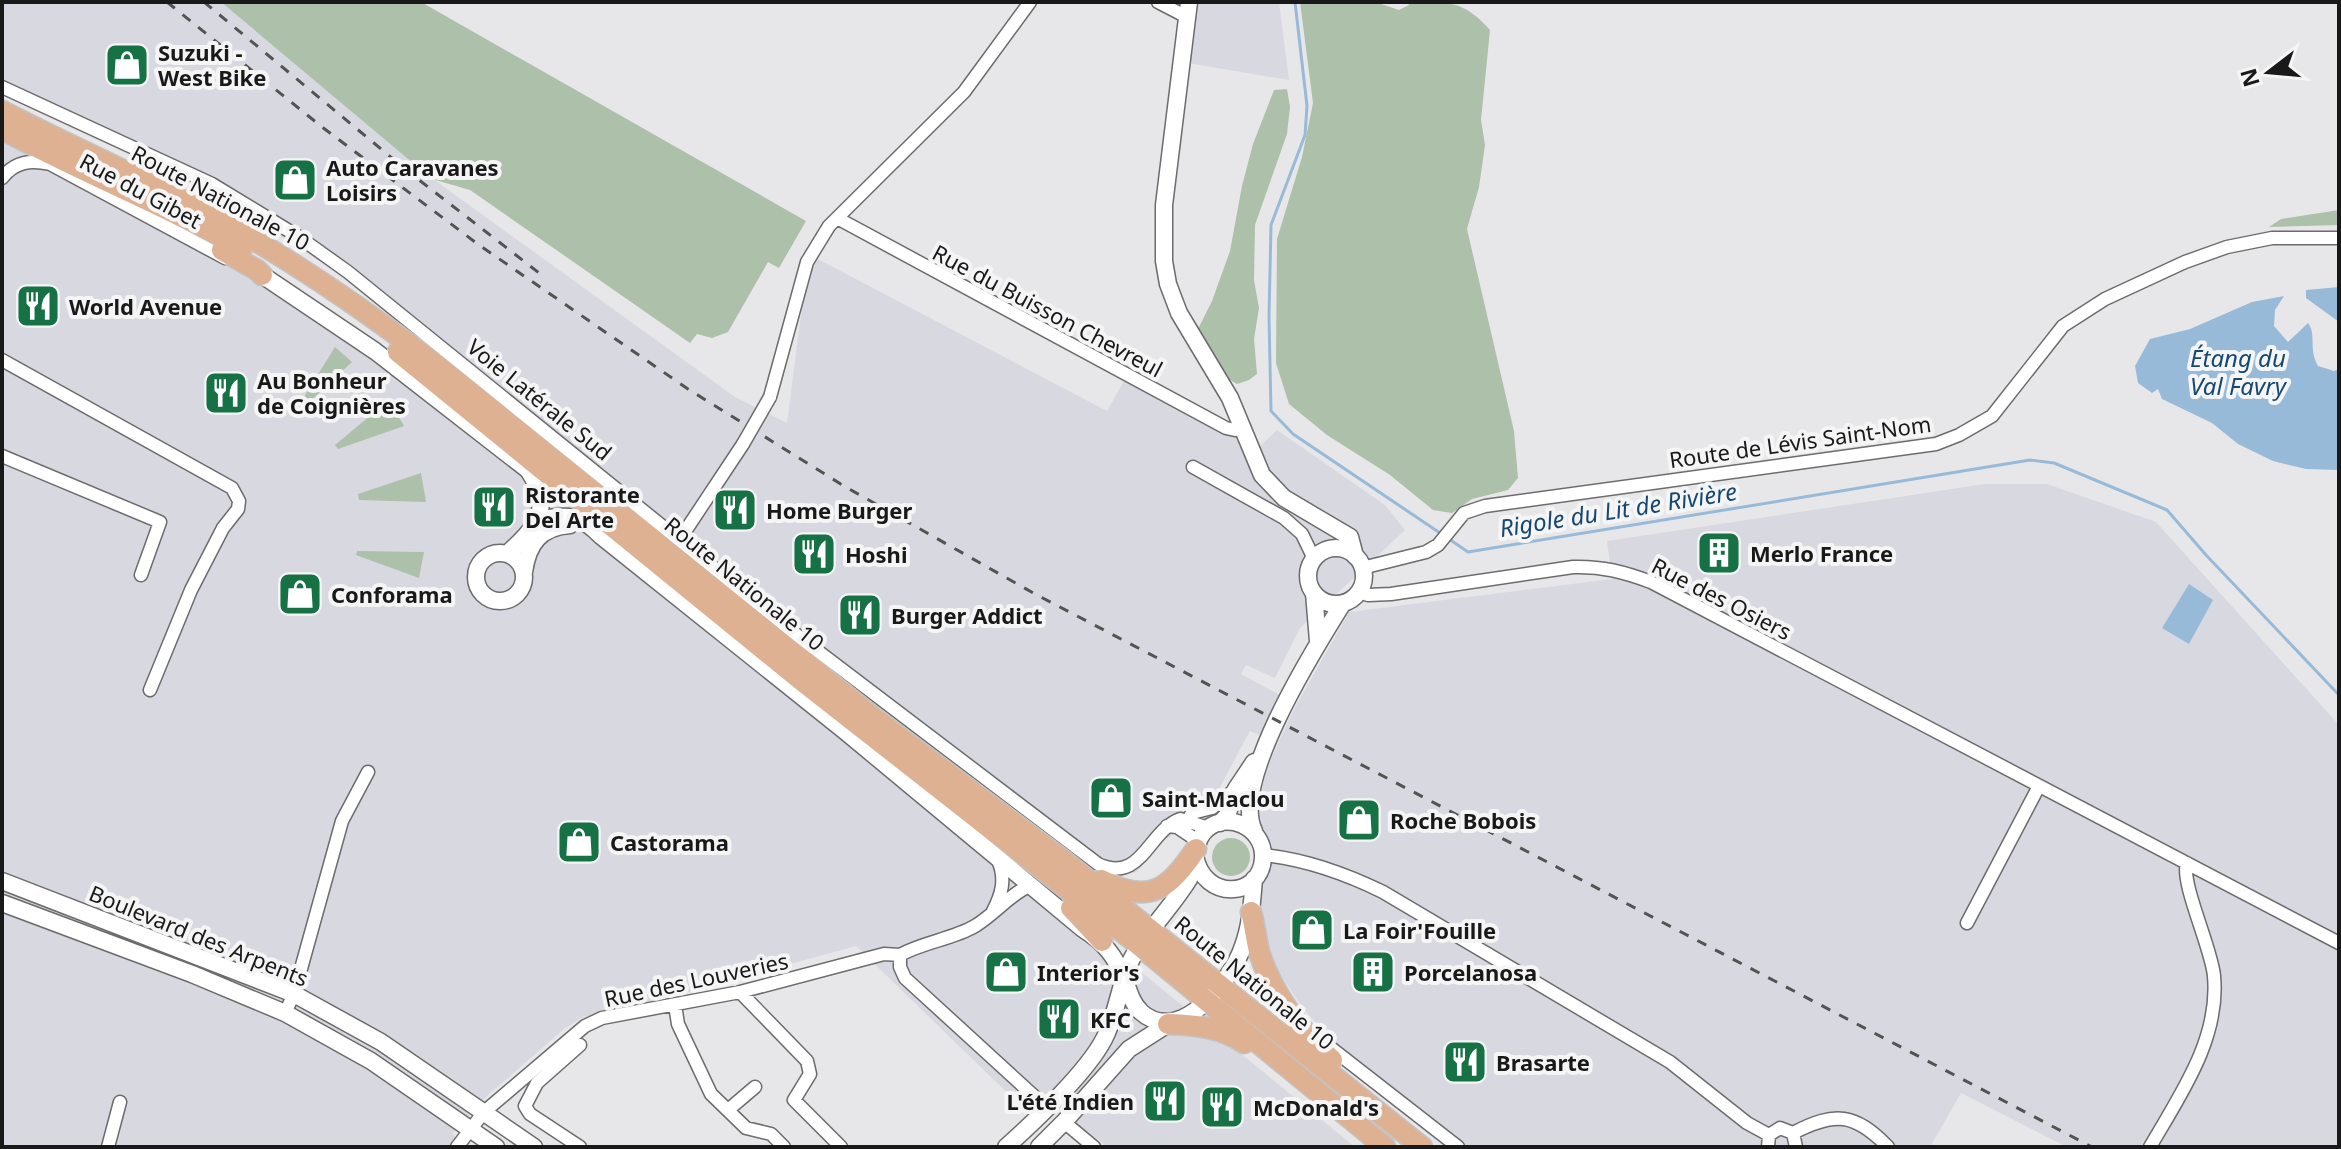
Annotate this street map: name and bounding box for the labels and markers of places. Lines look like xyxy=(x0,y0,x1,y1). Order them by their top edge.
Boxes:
place label: Suzuki - West Bike xyxy=(158,37,266,92)
shop icon: Suzuki - West Bike xyxy=(103,41,151,89)
place label: Auto Caravanes Loisirs xyxy=(326,152,499,207)
shop icon: Auto Caravanes Loisirs xyxy=(271,156,319,204)
restaurant icon: World Avenue xyxy=(14,282,62,330)
place label: World Avenue xyxy=(69,291,222,321)
place label: Au Bonheur de Coignières xyxy=(257,365,406,420)
restaurant icon: Au Bonheur de Coignières xyxy=(202,369,250,417)
place label: Ristorante Del Arte xyxy=(525,479,640,534)
restaurant icon: Ristorante Del Arte xyxy=(470,483,518,531)
restaurant icon: Home Burger xyxy=(711,486,759,534)
place label: Home Burger xyxy=(766,495,912,525)
building icon: Merlo France xyxy=(1695,529,1743,577)
restaurant icon: Hoshi xyxy=(790,530,838,578)
place label: Merlo France xyxy=(1750,538,1893,568)
place label: Hoshi xyxy=(845,539,908,569)
shop icon: Conforama xyxy=(276,570,324,618)
place label: Conforama xyxy=(331,579,453,609)
restaurant icon: Burger Addict xyxy=(836,591,884,639)
place label: Burger Addict xyxy=(891,600,1043,630)
shop icon: Saint-Maclou xyxy=(1087,774,1135,822)
place label: Saint-Maclou xyxy=(1142,783,1285,813)
shop icon: Roche Bobois xyxy=(1335,796,1383,844)
place label: Roche Bobois xyxy=(1390,805,1536,835)
shop icon: Castorama xyxy=(555,818,603,866)
place label: Castorama xyxy=(610,827,729,857)
shop icon: La Foir'Fouille xyxy=(1288,906,1336,954)
place label: La Foir'Fouille xyxy=(1343,915,1496,945)
shop icon: Interior's xyxy=(982,948,1030,996)
building icon: Porcelanosa xyxy=(1349,948,1397,996)
place label: Interior's xyxy=(1037,957,1140,987)
place label: Porcelanosa xyxy=(1404,957,1537,987)
restaurant icon: KFC xyxy=(1035,995,1083,1043)
place label: KFC xyxy=(1090,1004,1131,1034)
restaurant icon: Brasarte xyxy=(1441,1038,1489,1086)
place label: Brasarte xyxy=(1496,1047,1590,1077)
restaurant icon: L'été Indien xyxy=(1141,1077,1189,1125)
restaurant icon: McDonald's xyxy=(1198,1083,1246,1131)
place label: L'été Indien xyxy=(1007,1086,1134,1116)
place label: McDonald's xyxy=(1253,1092,1379,1122)

